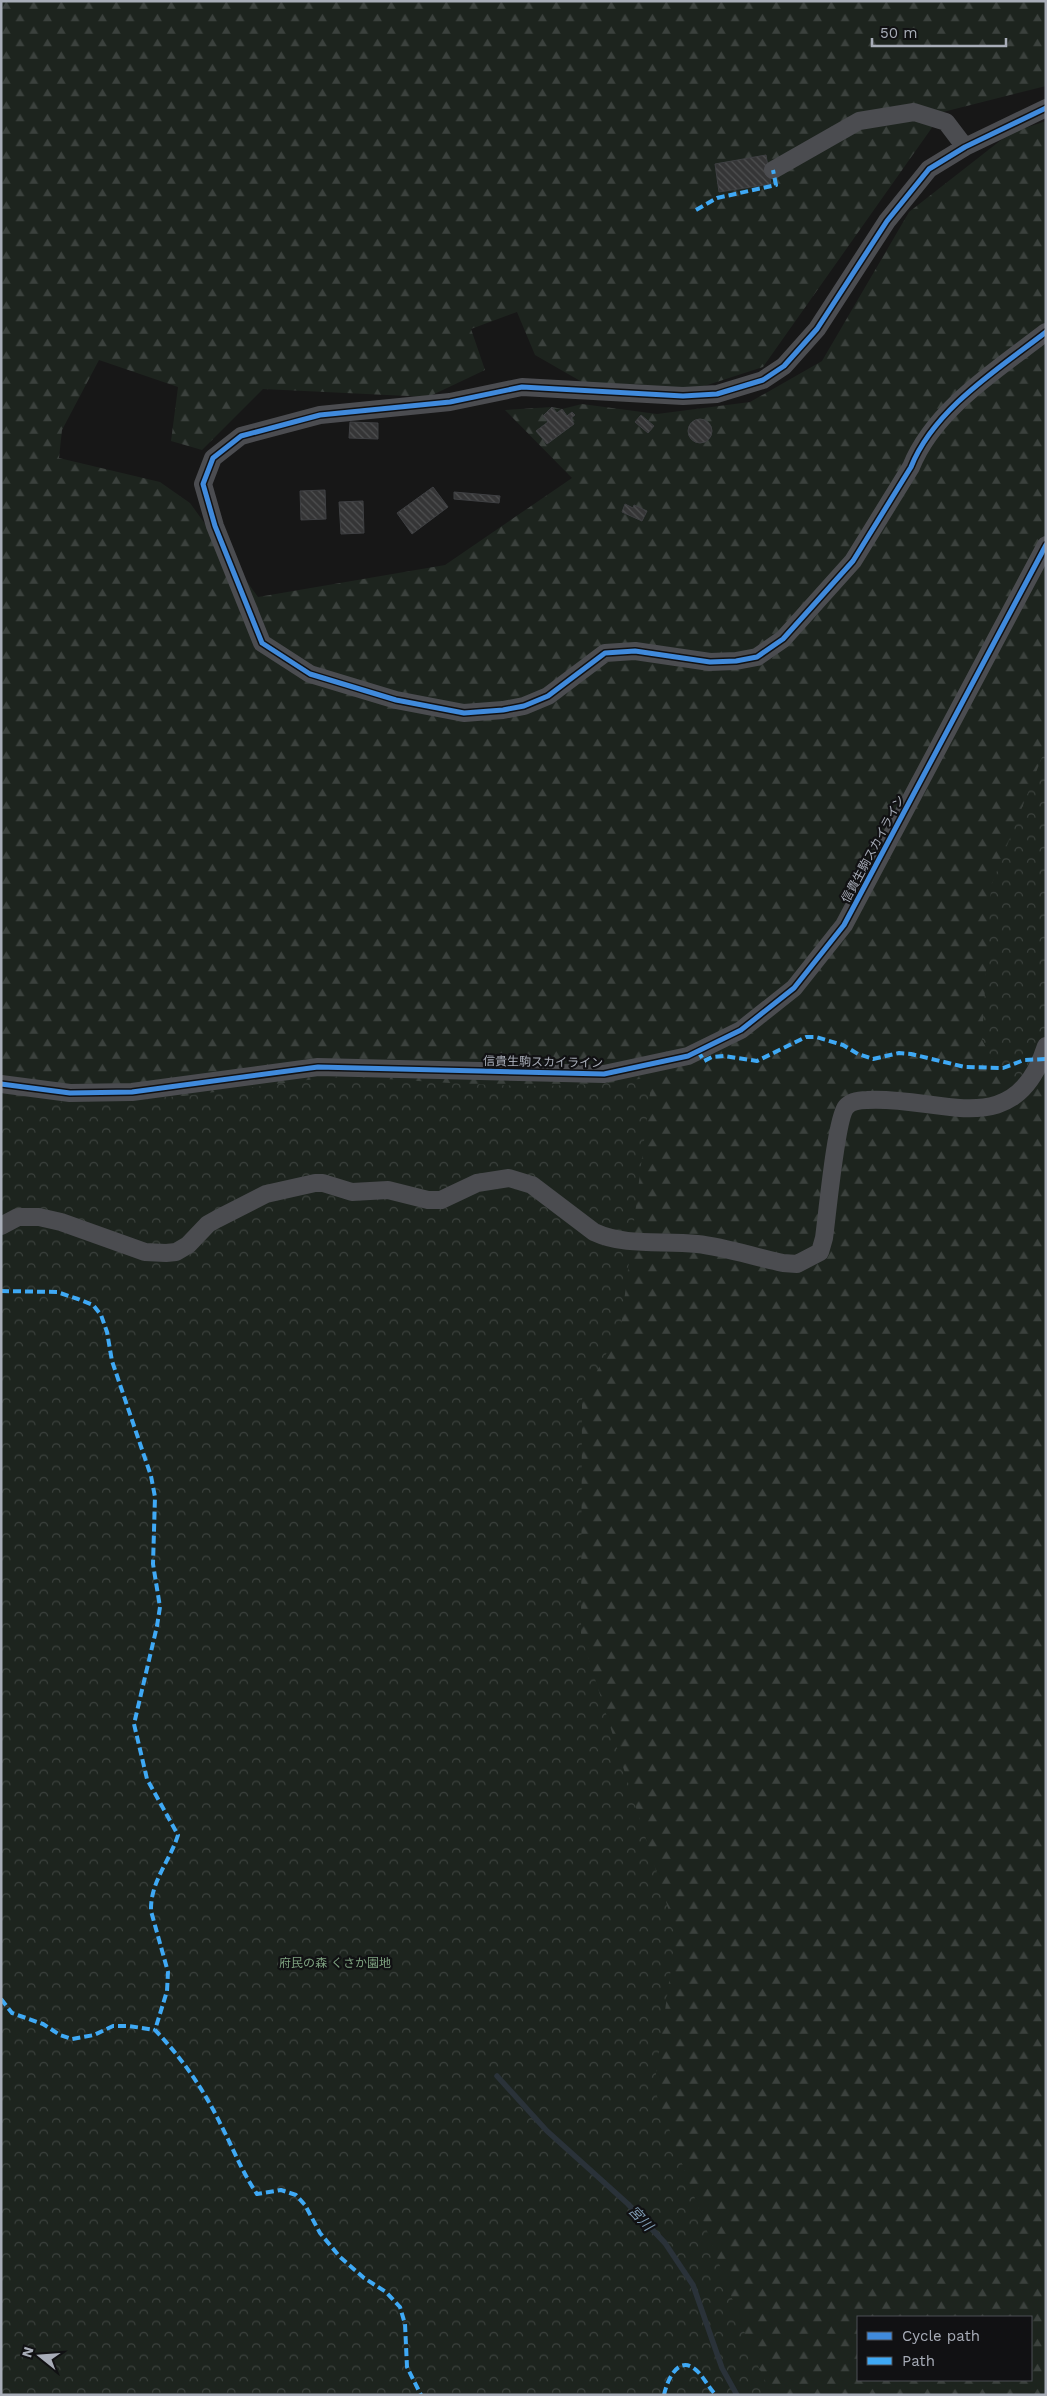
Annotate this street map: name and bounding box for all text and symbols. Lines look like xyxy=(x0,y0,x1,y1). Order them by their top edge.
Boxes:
scale bar xyxy=(872,15,1006,47)
text: 50 m xyxy=(880,24,917,42)
street label: 信貴生駒スカイライン xyxy=(839,793,907,905)
street label: 信貴生駒スカイライン xyxy=(483,1054,603,1070)
park label: 府民の森 くさか園地 xyxy=(279,1956,391,1970)
water label: 宮川 xyxy=(626,2202,658,2235)
legend xyxy=(857,2316,1032,2381)
text: Cycle path xyxy=(902,2327,980,2345)
north arrow xyxy=(15,2331,65,2381)
text: N xyxy=(18,2345,37,2359)
text: Path xyxy=(902,2352,935,2370)

